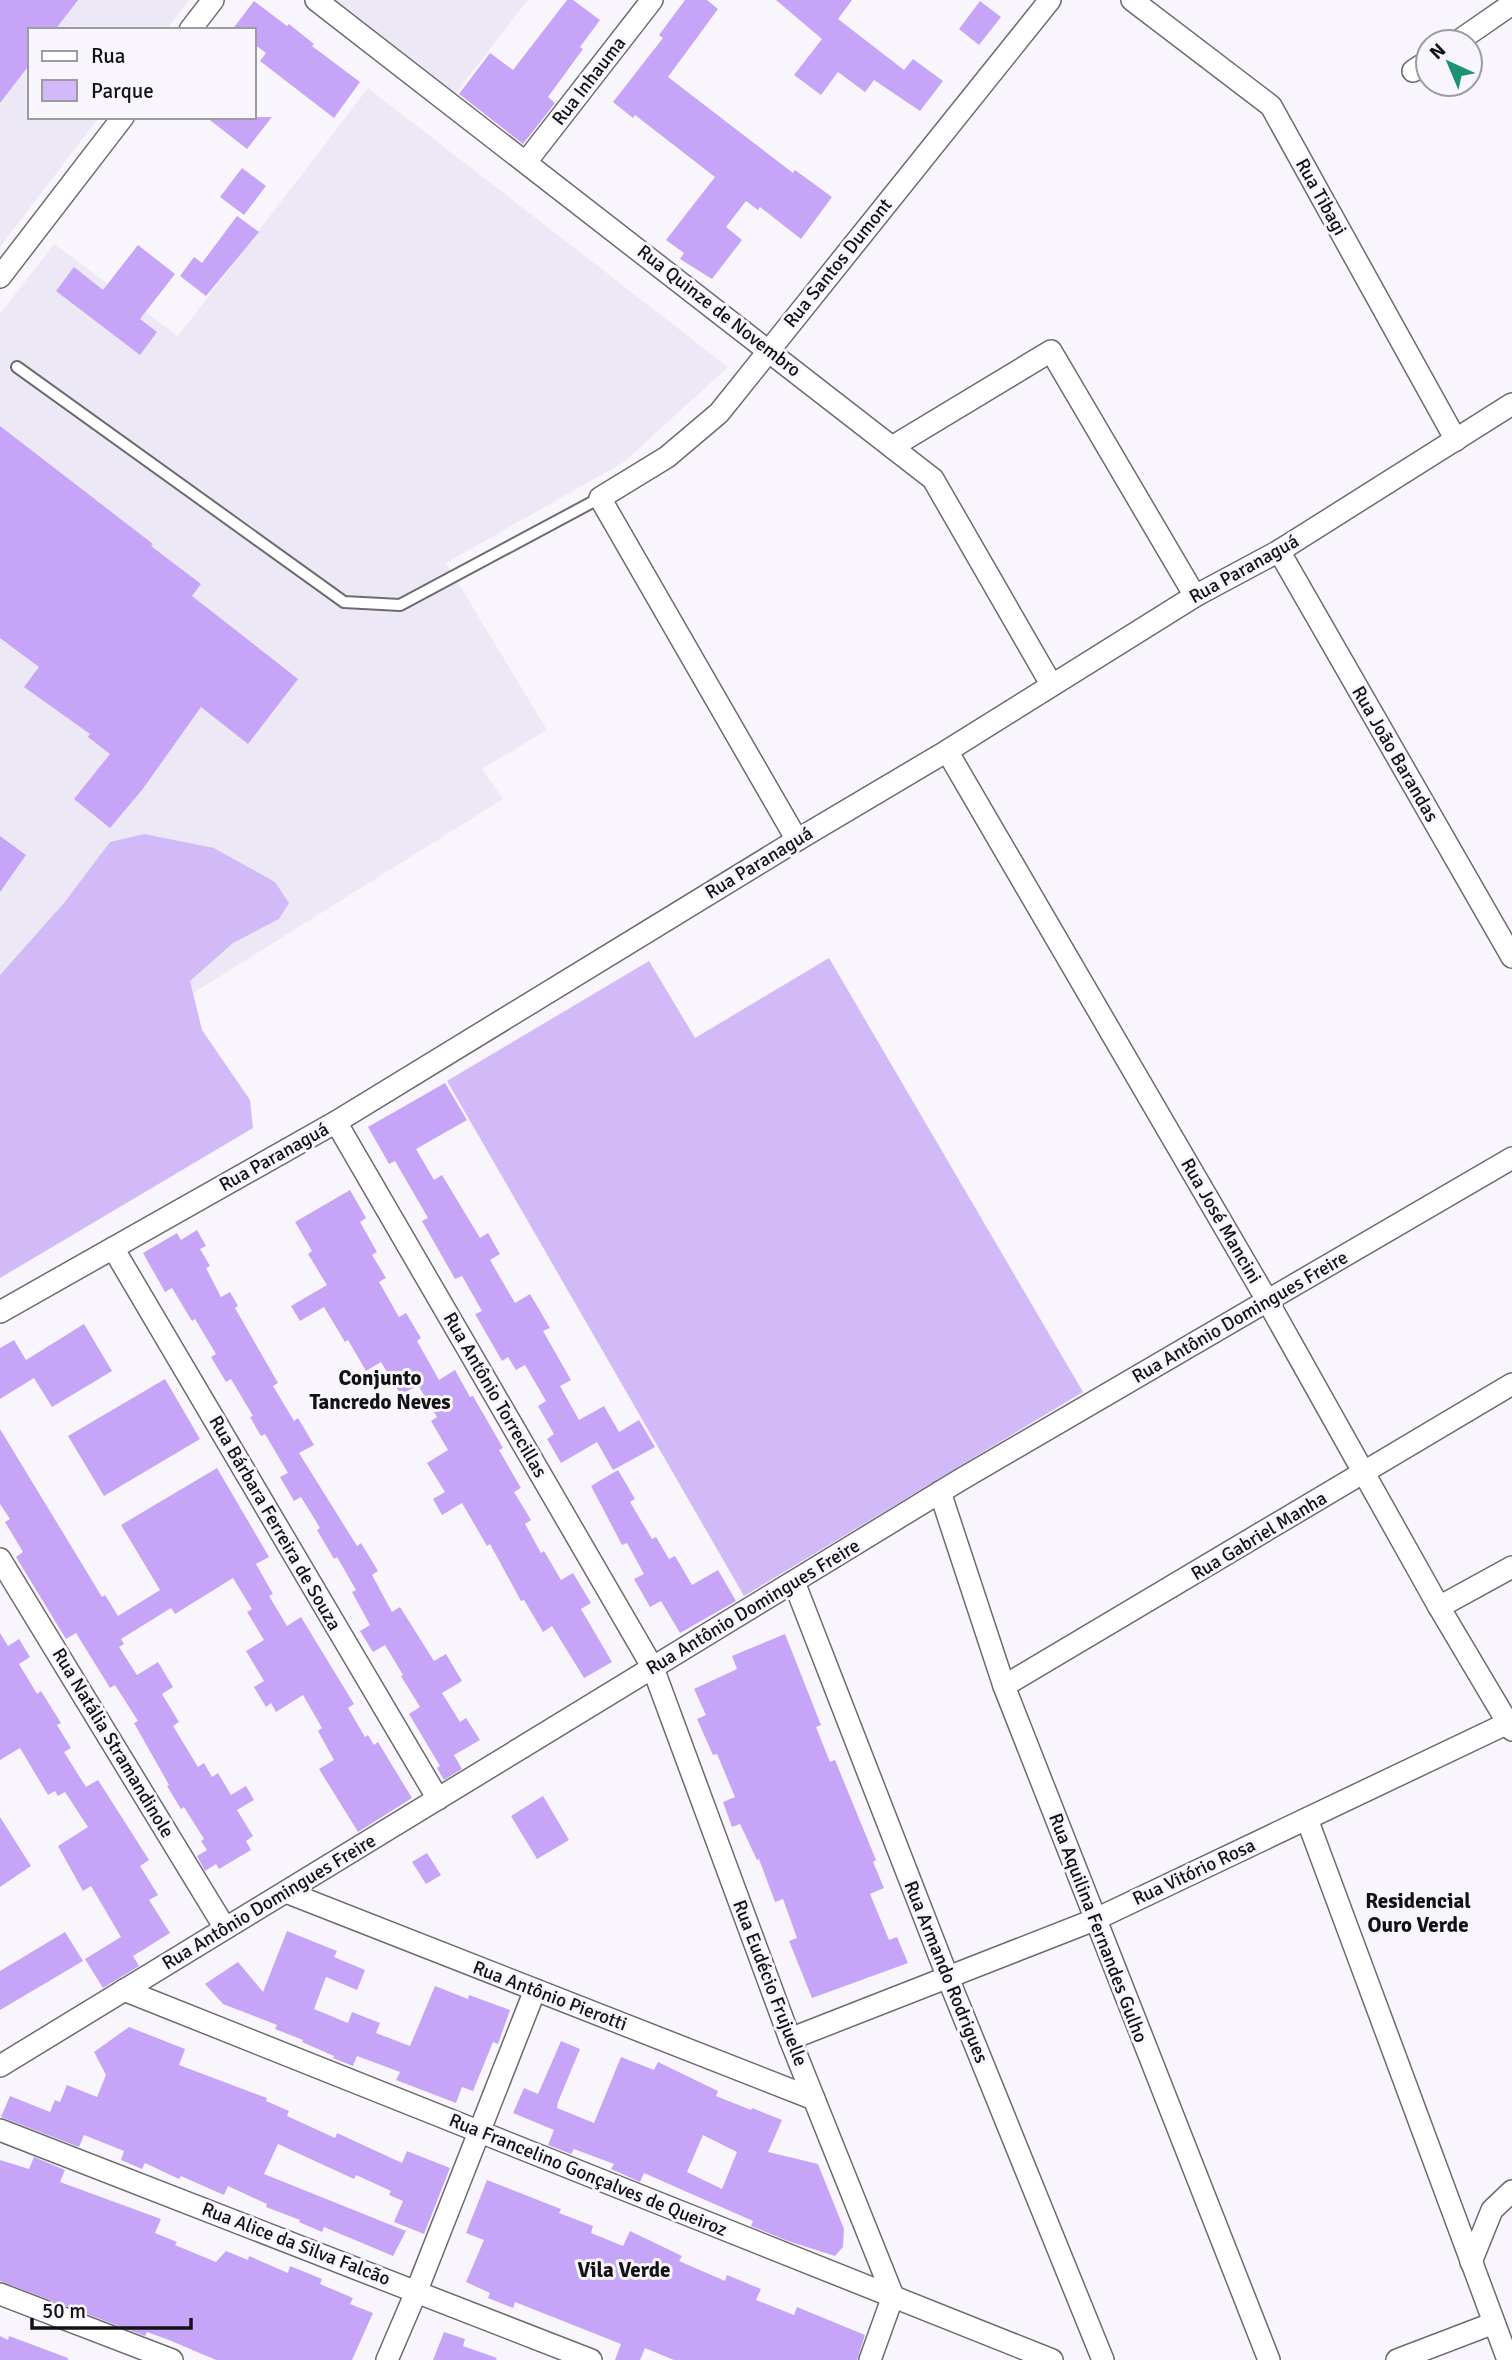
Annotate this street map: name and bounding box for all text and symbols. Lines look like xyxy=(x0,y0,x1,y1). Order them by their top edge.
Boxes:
legend xyxy=(28,28,256,119)
north arrow xyxy=(1414,28,1484,98)
street label: Rua Inhauma xyxy=(547,32,631,130)
text: N xyxy=(1425,38,1451,65)
text: Rua xyxy=(91,43,125,69)
text: Parque xyxy=(91,78,154,104)
street label: Rua Tibagi xyxy=(1290,154,1352,240)
street label: Rua Santos Dumont xyxy=(779,193,898,332)
street label: Rua Quinze de Novembro xyxy=(632,240,806,382)
street label: Rua Paranaguá xyxy=(1185,529,1303,609)
street label: Rua João Barandas xyxy=(1346,682,1444,826)
street label: Rua Paranaguá xyxy=(701,821,817,905)
street label: Rua Paranaguá xyxy=(215,1117,333,1197)
street label: Rua José Mancini xyxy=(1175,1154,1267,1288)
street label: Rua Antônio Domingues Freire xyxy=(1128,1245,1352,1389)
street label: Rua Antônio Torrecillas xyxy=(438,1308,552,1482)
district label: Conjunto Tancredo Neves xyxy=(309,1365,451,1415)
street label: Rua Bárbara Ferreira de Souza xyxy=(204,1411,346,1635)
street label: Rua Gabriel Manha xyxy=(1187,1486,1331,1586)
street label: Rua Antônio Domingues Freire xyxy=(642,1534,864,1680)
street label: Rua Natália Stramandinole xyxy=(47,1644,179,1842)
street label: Rua Aquilina Fernandes Gulho xyxy=(1043,1810,1153,2046)
street label: Rua Antônio Domingues Freire xyxy=(158,1829,380,1975)
street label: Rua Vitório Rosa xyxy=(1129,1833,1259,1911)
street label: Rua Armando Rodrigues xyxy=(898,1877,994,2067)
district label: Residencial Ouro Verde xyxy=(1365,1888,1471,1938)
street label: Rua Eudécio Frujuelle xyxy=(727,1896,813,2070)
street label: Rua Antônio Pierotti xyxy=(469,1956,631,2036)
street label: Rua Francelino Gonçalves de Queiroz xyxy=(446,2108,730,2242)
street label: Rua Alice da Silva Falcão xyxy=(198,2197,394,2291)
district label: Vila Verde xyxy=(577,2257,671,2283)
scale bar xyxy=(32,2286,191,2330)
text: 50 m xyxy=(42,2298,86,2324)

